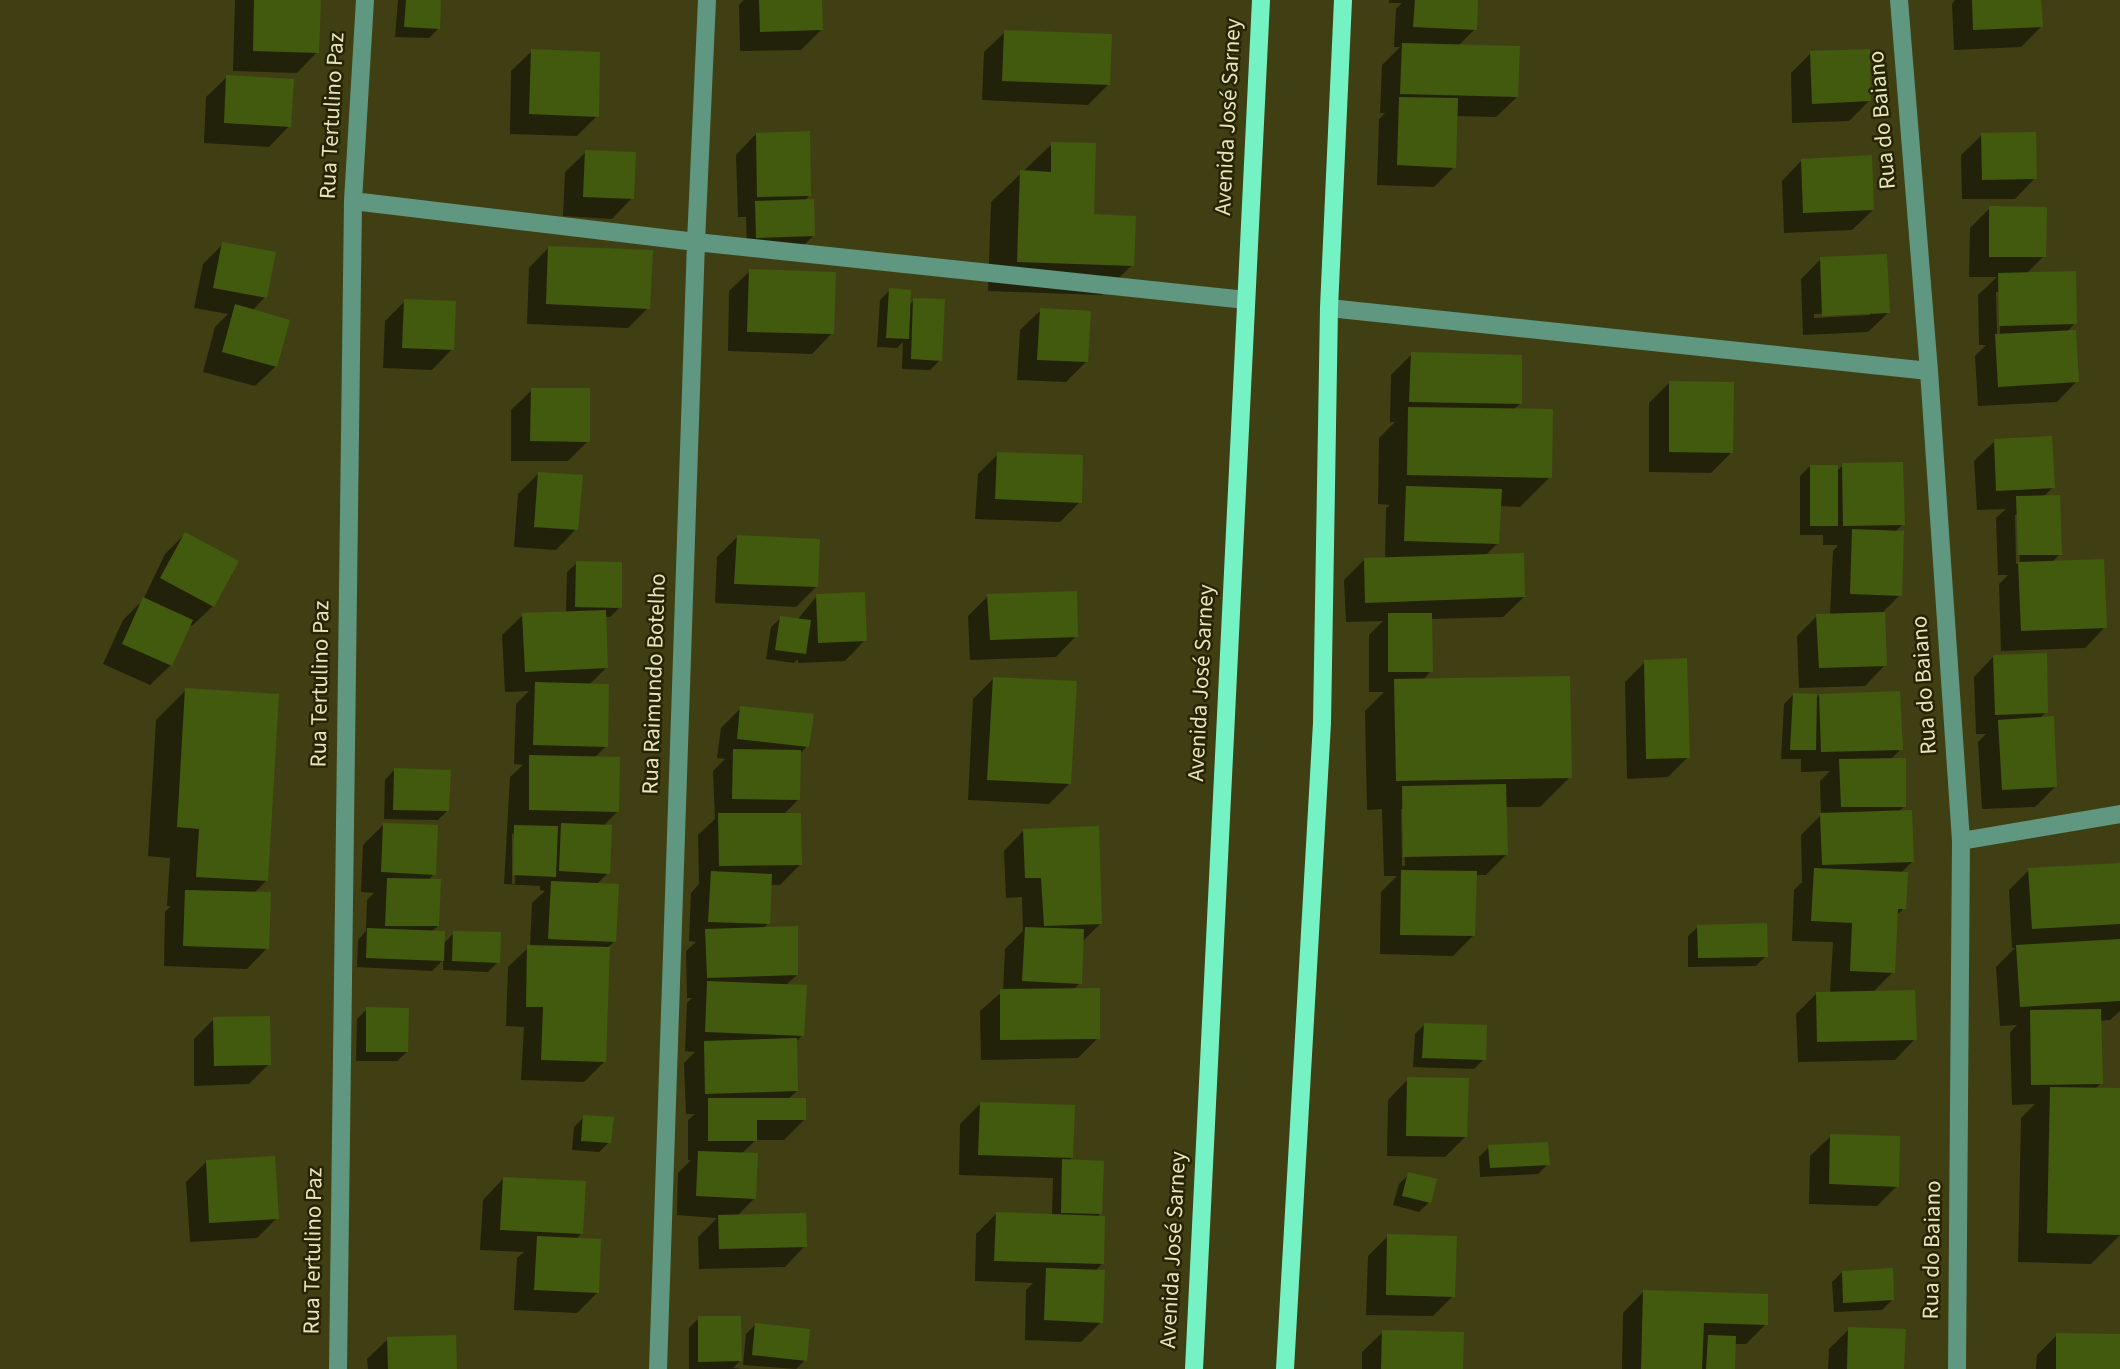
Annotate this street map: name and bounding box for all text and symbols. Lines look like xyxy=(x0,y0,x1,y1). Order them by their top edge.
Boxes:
street label: Avenida José Sarney xyxy=(1211,18,1249,216)
street label: Rua Tertulino Paz xyxy=(316,32,352,200)
street label: Rua do Baiano xyxy=(1864,50,1904,190)
street label: Rua Raimundo Botelho xyxy=(638,573,674,795)
street label: Avenida José Sarney xyxy=(1184,584,1222,782)
street label: Rua Tertulino Paz xyxy=(307,600,337,768)
street label: Rua do Baiano xyxy=(1907,615,1945,755)
street label: Avenida José Sarney xyxy=(1156,1151,1194,1349)
street label: Rua Tertulino Paz xyxy=(300,1167,330,1335)
street label: Rua do Baiano xyxy=(1919,1180,1949,1320)

